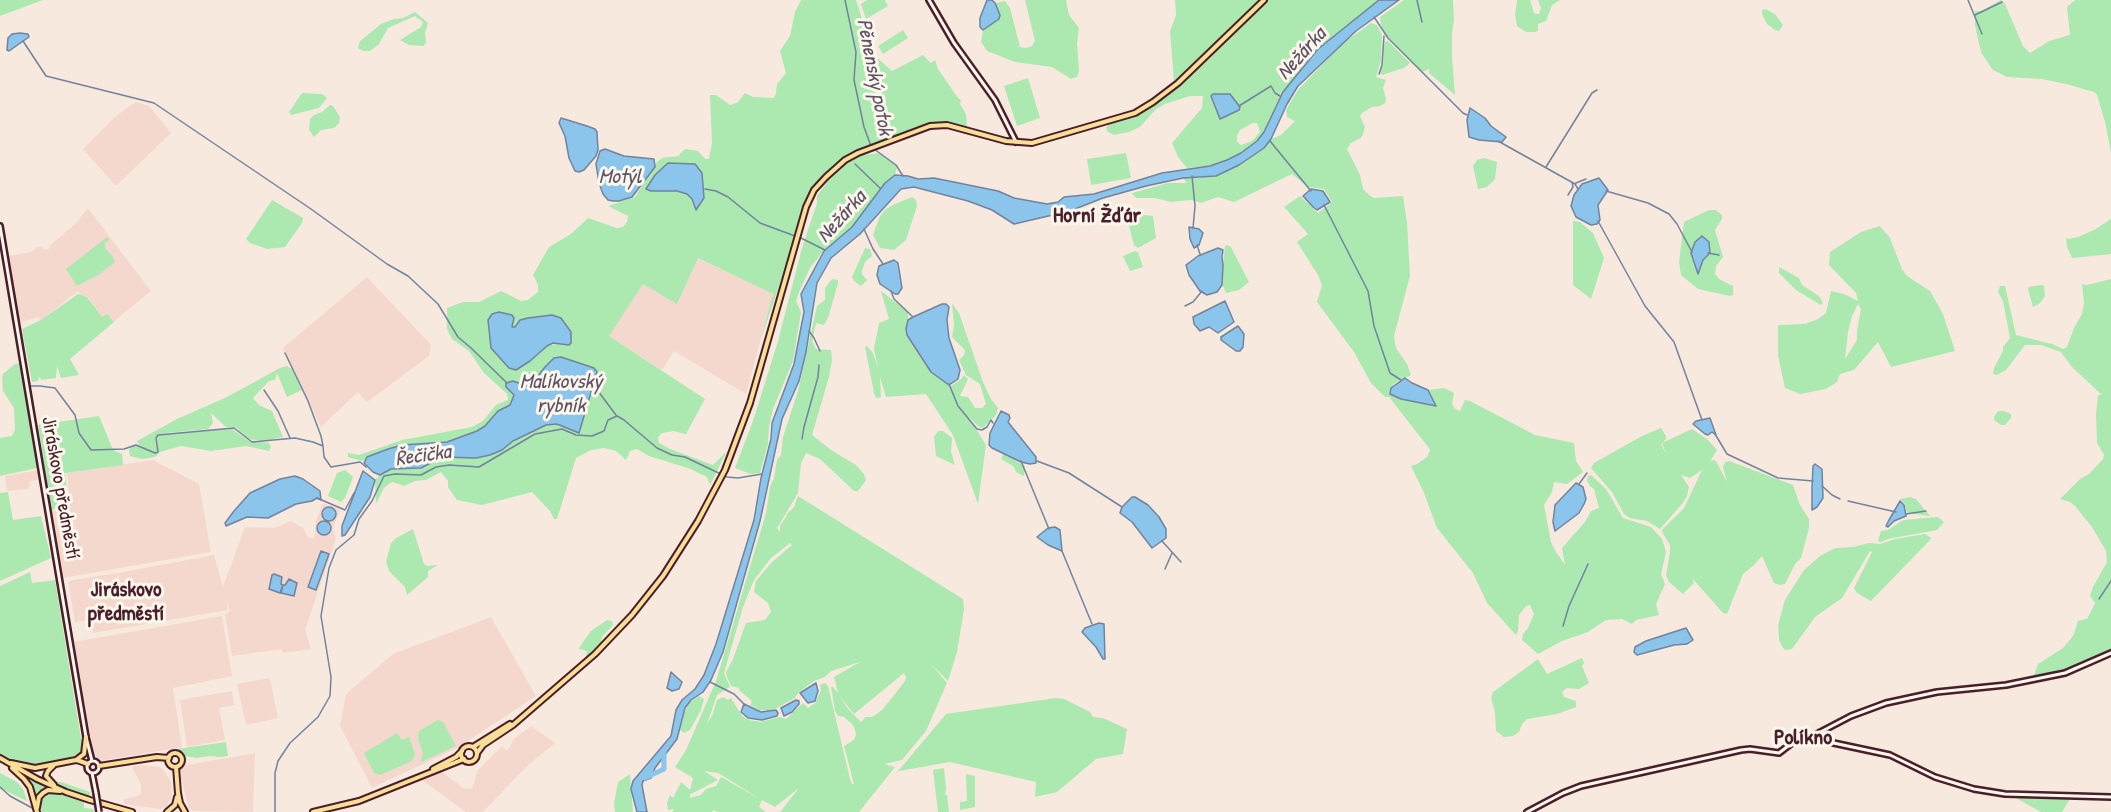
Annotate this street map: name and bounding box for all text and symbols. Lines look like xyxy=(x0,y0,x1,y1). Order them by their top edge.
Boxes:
water label: Pěnenský potok xyxy=(850,17,898,137)
water label: Nežárka xyxy=(1272,23,1332,85)
water label: Motýl xyxy=(599,164,641,190)
water label: Nežárka xyxy=(812,186,872,248)
district label: Horní Žďár xyxy=(1053,203,1141,229)
water label: Malíkovský rybník xyxy=(520,369,602,419)
street label: Jiráskovo předměstí xyxy=(36,415,84,561)
water label: Řečička xyxy=(394,440,452,472)
district label: Jiráskovo předměstí xyxy=(88,577,164,627)
district label: Políkno xyxy=(1774,725,1832,751)

